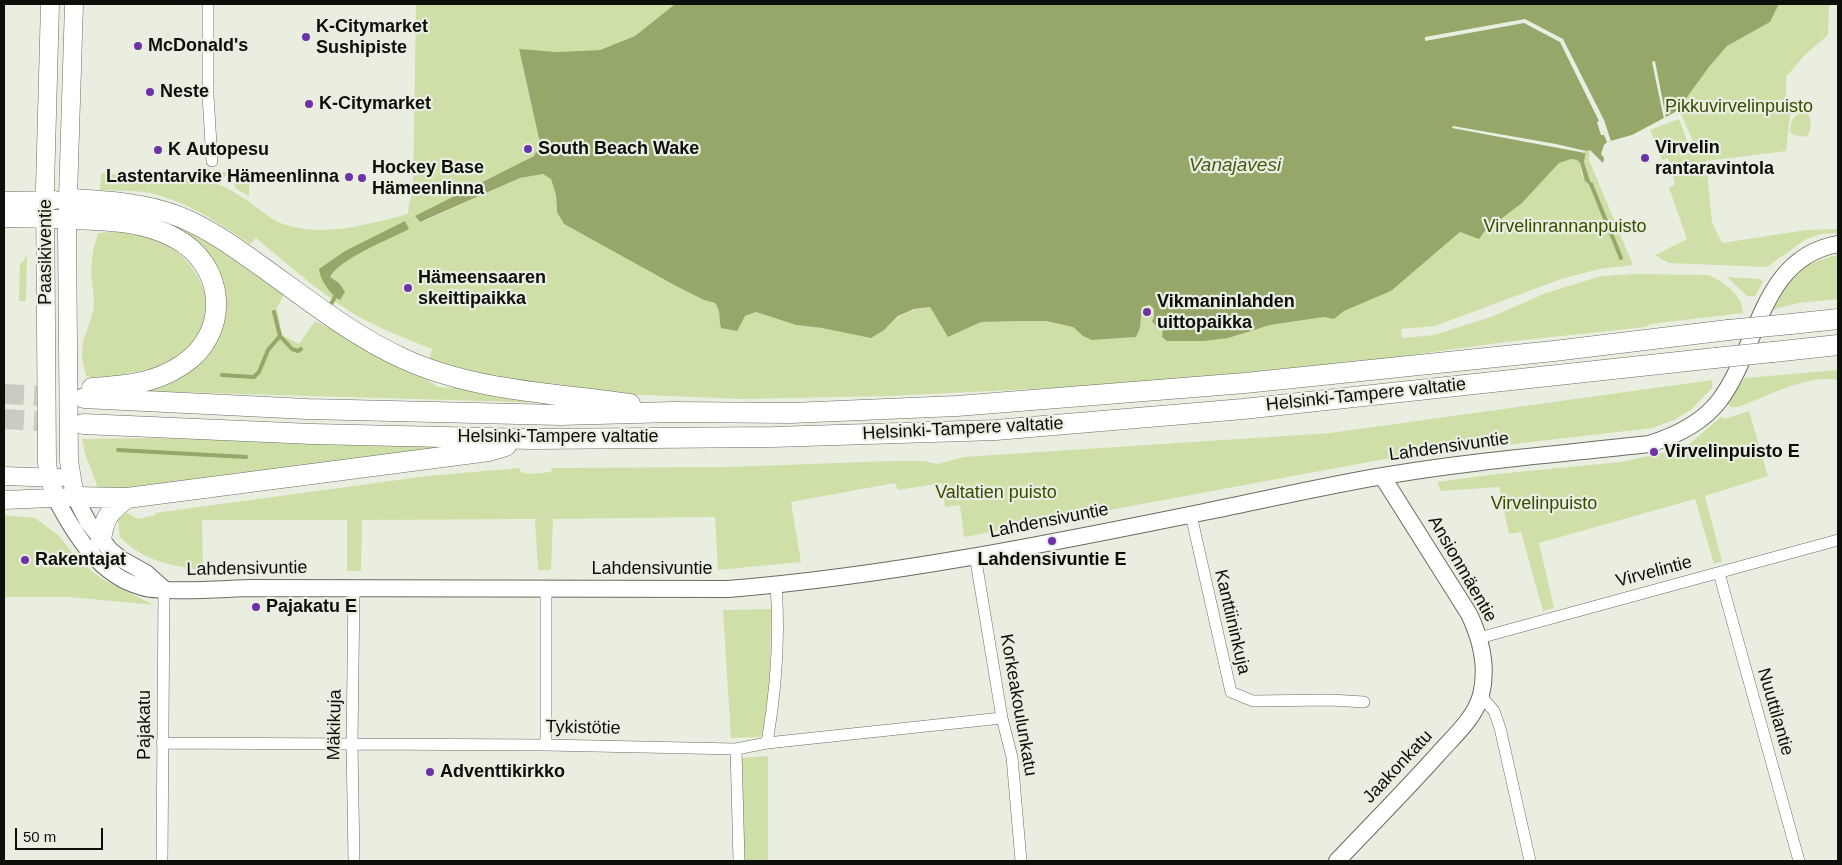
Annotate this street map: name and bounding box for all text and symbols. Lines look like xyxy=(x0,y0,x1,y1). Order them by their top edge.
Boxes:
place label: K-Citymarket Sushipiste xyxy=(316,16,428,58)
marker: K-Citymarket Sushipiste xyxy=(300,31,312,43)
place label: McDonald's xyxy=(148,35,248,57)
marker: McDonald's xyxy=(132,40,144,52)
place label: Neste xyxy=(160,81,209,103)
marker: Neste xyxy=(144,86,156,98)
place label: K-Citymarket xyxy=(319,93,431,115)
park label: Pikkuvirvelinpuisto xyxy=(1665,96,1813,118)
marker: K-Citymarket xyxy=(303,98,315,110)
place label: Virvelin rantaravintola xyxy=(1655,137,1774,180)
place label: South Beach Wake xyxy=(538,138,699,160)
place label: K Autopesu xyxy=(168,139,269,161)
marker: South Beach Wake xyxy=(522,143,534,155)
marker: K Autopesu xyxy=(152,144,164,156)
marker: Virvelin rantaravintola xyxy=(1639,152,1651,164)
water label: Vanajavesi xyxy=(1189,155,1281,177)
place label: Hockey Base Hämeenlinna xyxy=(372,157,484,200)
place label: Lastentarvike Hämeenlinna xyxy=(106,166,339,188)
marker: Lastentarvike Hämeenlinna xyxy=(343,171,355,183)
marker: Hockey Base Hämeenlinna xyxy=(356,172,368,184)
street label: Paasikiventie xyxy=(35,199,57,305)
park label: Virvelinrannanpuisto xyxy=(1484,216,1646,238)
place label: Hämeensaaren skeittipaikka xyxy=(418,267,546,310)
marker: Hämeensaaren skeittipaikka xyxy=(402,282,414,294)
place label: Vikmaninlahden uittopaikka xyxy=(1157,291,1295,334)
marker: Vikmaninlahden uittopaikka xyxy=(1141,306,1153,318)
street label: Helsinki-Tampere valtatie xyxy=(1265,374,1467,416)
street label: Helsinki-Tampere valtatie xyxy=(862,413,1064,445)
street label: Helsinki-Tampere valtatie xyxy=(457,426,659,448)
street label: Lahdensivuntie xyxy=(1388,428,1510,466)
place label: Virvelinpuisto E xyxy=(1664,441,1800,463)
marker: Virvelinpuisto E xyxy=(1648,446,1660,458)
park label: Valtatien puisto xyxy=(935,482,1057,504)
park label: Virvelinpuisto xyxy=(1491,493,1597,515)
street label: Lahdensivuntie xyxy=(988,499,1110,543)
street label: Ansionmäentie xyxy=(1423,512,1501,626)
marker: Lahdensivuntie E xyxy=(1046,535,1058,547)
place label: Rakentajat xyxy=(35,549,126,571)
place label: Lahdensivuntie E xyxy=(977,549,1127,571)
street label: Virvelintie xyxy=(1614,552,1694,592)
marker: Rakentajat xyxy=(19,554,31,566)
street label: Lahdensivuntie xyxy=(186,557,308,581)
street label: Lahdensivuntie xyxy=(591,558,713,580)
street label: Kanttiininkuja xyxy=(1209,567,1255,677)
place label: Pajakatu E xyxy=(266,596,357,618)
marker: Pajakatu E xyxy=(250,601,262,613)
street label: Korkeakoulunkatu xyxy=(995,632,1041,778)
street label: Nuuttilantie xyxy=(1752,666,1798,758)
street label: Mäkikuja xyxy=(324,689,346,761)
street label: Pajakatu xyxy=(134,690,156,760)
street label: Tykistötie xyxy=(545,717,621,739)
street label: Jaakonkatu xyxy=(1359,726,1437,808)
place label: Adventtikirkko xyxy=(440,761,565,783)
marker: Adventtikirkko xyxy=(424,766,436,778)
scale bar xyxy=(18,818,105,850)
text: 50 m xyxy=(23,828,56,845)

